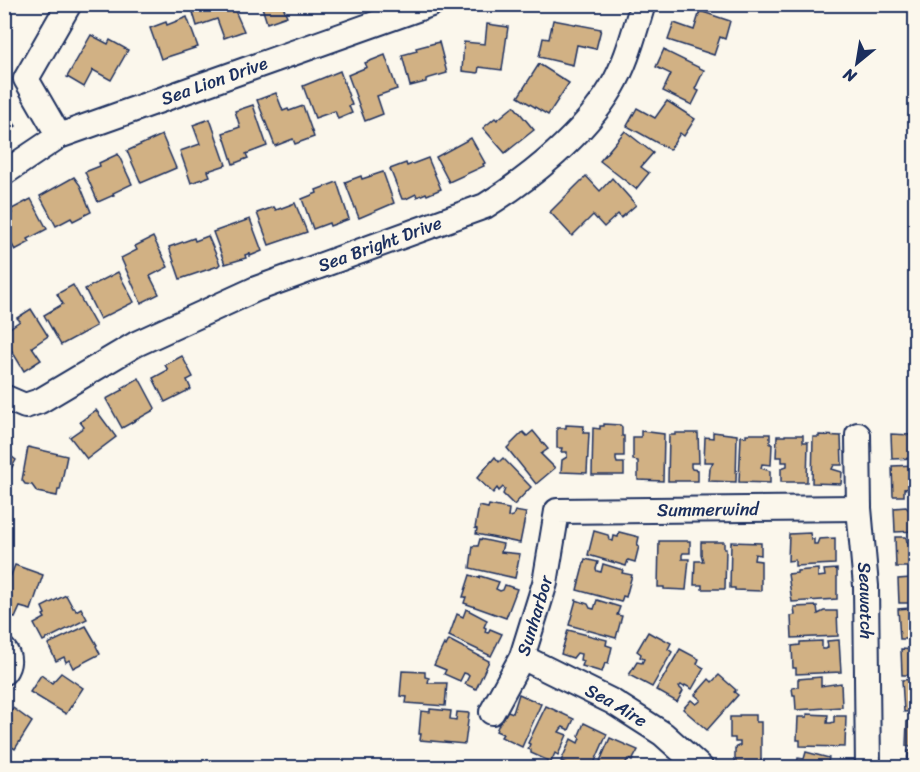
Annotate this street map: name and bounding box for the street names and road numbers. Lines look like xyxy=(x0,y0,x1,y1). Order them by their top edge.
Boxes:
street label: Sea Lion Drive xyxy=(156,47,272,115)
street label: Sea Bright Drive xyxy=(313,207,446,281)
street label: Summerwind xyxy=(657,493,760,526)
street label: Seawatch xyxy=(848,561,883,640)
street label: Sunharbor xyxy=(507,572,562,660)
street label: Sea Aire xyxy=(580,675,654,736)

